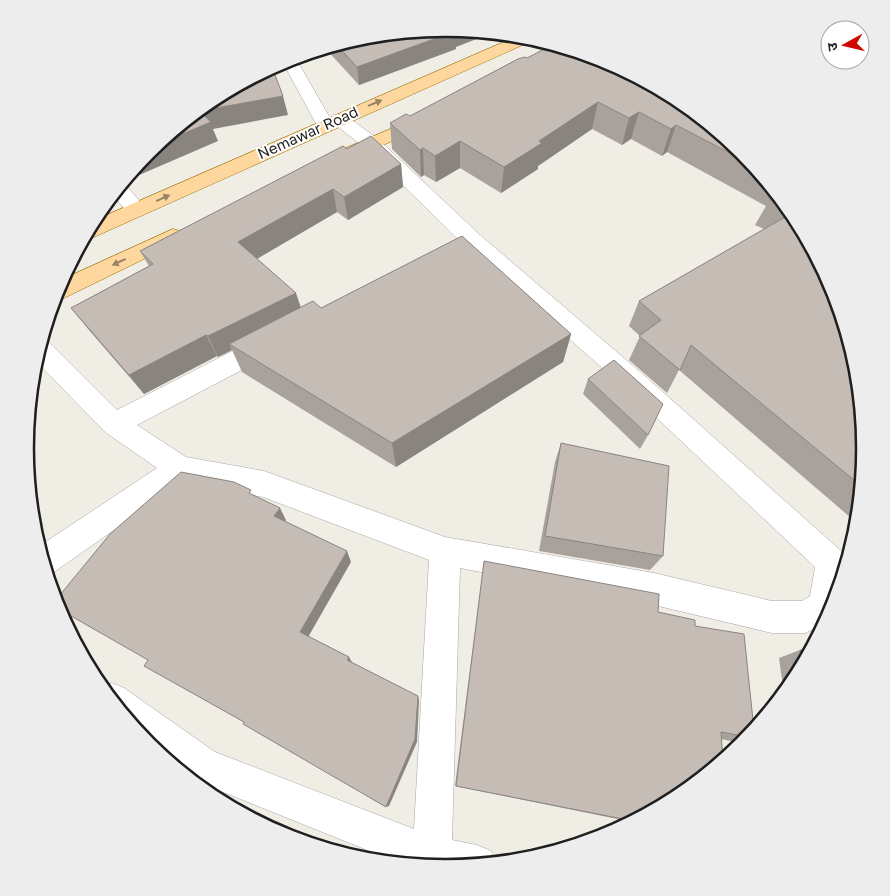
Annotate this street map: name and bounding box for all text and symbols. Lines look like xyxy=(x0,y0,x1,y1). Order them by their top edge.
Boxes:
north arrow xyxy=(820,20,870,70)
text: उ xyxy=(823,41,841,52)
one-way arrow xyxy=(368,99,382,107)
street label: Nemawar Road xyxy=(254,102,361,162)
one-way arrow xyxy=(156,194,170,202)
one-way arrow xyxy=(112,257,127,266)

